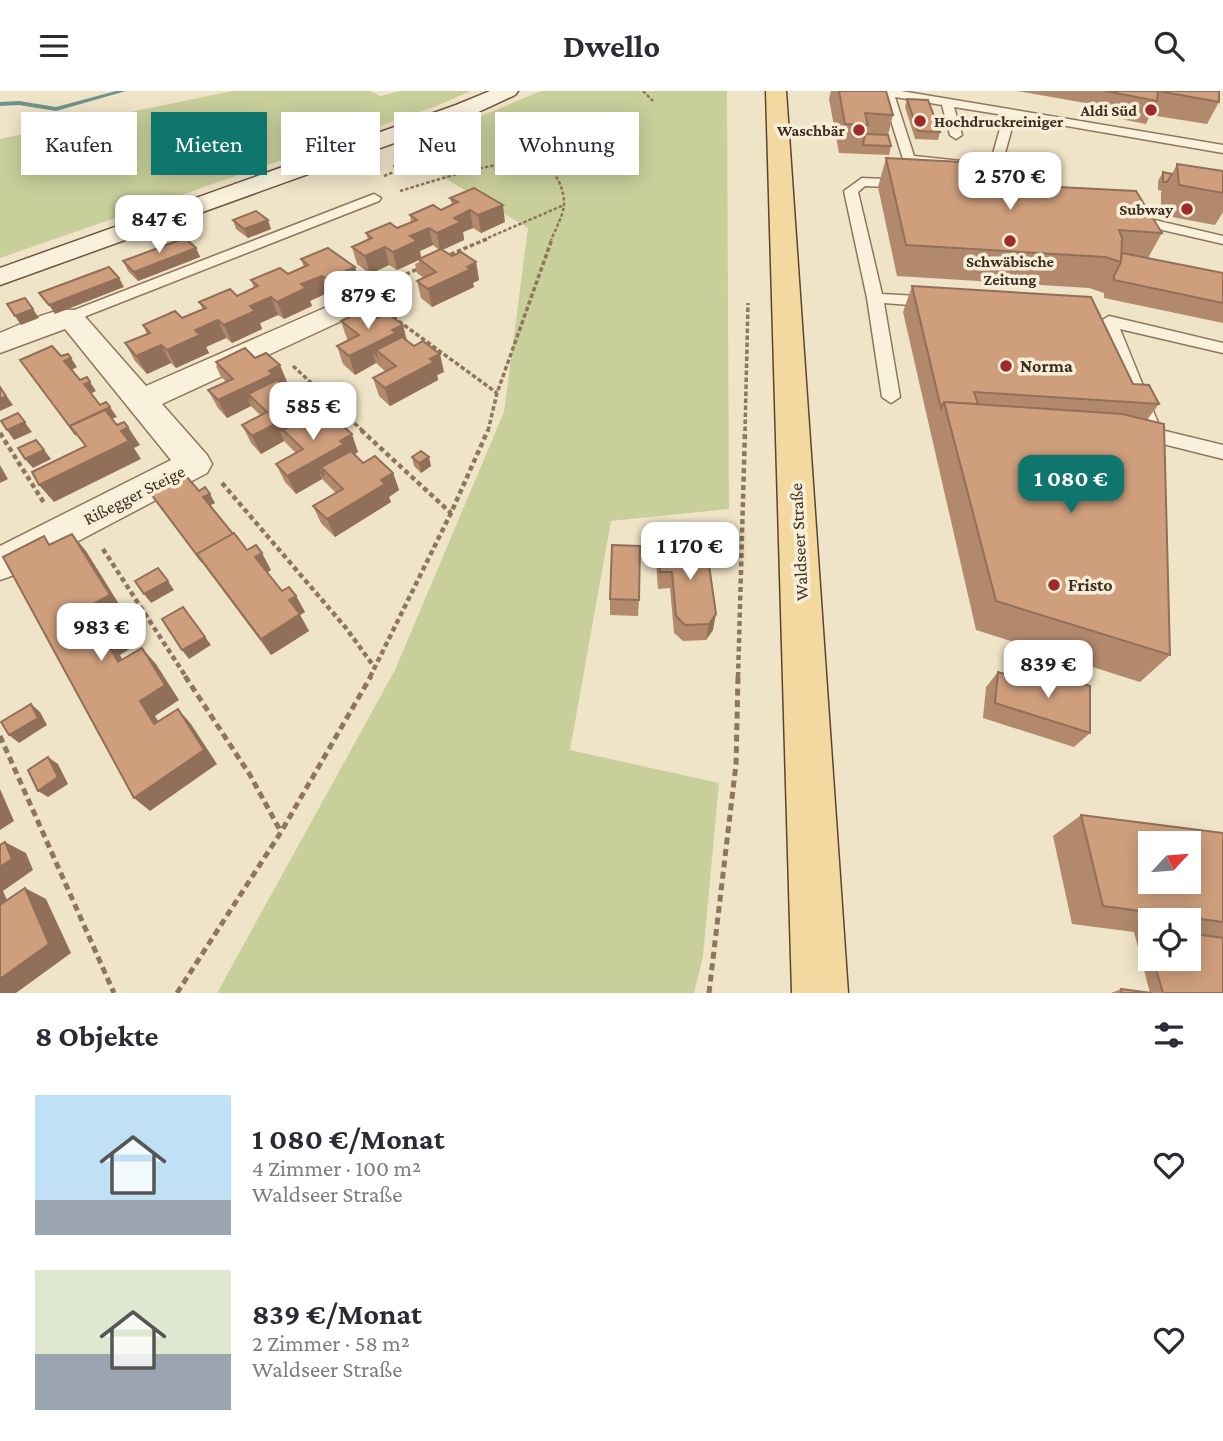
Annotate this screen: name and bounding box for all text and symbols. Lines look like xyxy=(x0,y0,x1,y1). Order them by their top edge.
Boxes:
icon: menu xyxy=(35,27,73,65)
icon: search xyxy=(1150,27,1188,65)
text: Dwello xyxy=(563,28,660,64)
place label: Aldi Süd xyxy=(1080,102,1137,119)
marker: Aldi Süd xyxy=(1143,102,1159,118)
chip: Kaufen xyxy=(21,112,137,175)
chip: Mieten xyxy=(151,112,267,175)
chip: Filter xyxy=(281,112,380,175)
chip: Neu xyxy=(394,112,481,175)
chip: Wohnung xyxy=(495,112,639,175)
marker: Hochdruckreiniger xyxy=(912,113,928,129)
place label: Hochdruckreiniger xyxy=(934,113,1064,130)
place label: Waschbär xyxy=(776,122,846,139)
marker: Waschbär xyxy=(851,122,867,138)
pin: 2 570 € xyxy=(945,152,1075,212)
text: 2 570 € xyxy=(974,162,1046,188)
pin: 847 € xyxy=(110,195,208,255)
place label: Subway xyxy=(1119,201,1173,218)
marker: Subway xyxy=(1179,201,1195,217)
text: 847 € xyxy=(131,205,187,231)
marker: Schwäbische Zeitung xyxy=(1002,233,1018,249)
place label: Schwäbische Zeitung xyxy=(966,253,1055,288)
pin: 879 € xyxy=(319,271,417,331)
text: 879 € xyxy=(340,281,396,307)
place label: Norma xyxy=(1020,356,1073,376)
marker: Norma xyxy=(998,358,1014,374)
pin: 585 € xyxy=(264,383,362,442)
text: 585 € xyxy=(285,392,341,418)
pin: 1 080 € xyxy=(1006,455,1136,515)
street label: Rißegger Steige xyxy=(80,461,188,529)
text: 1 080 € xyxy=(1034,465,1108,491)
street label: Waldseer Straße xyxy=(786,483,812,601)
pin: 1 170 € xyxy=(625,523,755,582)
text: 1 170 € xyxy=(657,532,723,558)
place label: Fristo xyxy=(1068,575,1113,595)
marker: Fristo xyxy=(1046,577,1062,593)
pin: 983 € xyxy=(52,603,150,663)
text: 983 € xyxy=(73,613,129,639)
pin: 839 € xyxy=(999,641,1097,700)
text: 839 € xyxy=(1020,650,1076,676)
north arrow xyxy=(1138,831,1200,894)
map controls xyxy=(1138,831,1201,971)
button: locate xyxy=(1138,908,1201,971)
icon: filters xyxy=(1150,1016,1188,1054)
text: 8 Objekte xyxy=(35,1019,158,1052)
text: 1 080 €/Monat xyxy=(252,1122,444,1155)
icon: home xyxy=(91,1123,175,1207)
icon: heart xyxy=(1150,1146,1188,1184)
text: 4 Zimmer · 100 m² xyxy=(252,1155,421,1181)
text: Waldseer Straße xyxy=(252,1181,402,1207)
text: 839 €/Monat xyxy=(252,1297,422,1330)
icon: home xyxy=(91,1298,175,1382)
icon: heart xyxy=(1150,1321,1188,1359)
text: 2 Zimmer · 58 m² xyxy=(252,1330,410,1356)
text: Waldseer Straße xyxy=(252,1356,402,1382)

